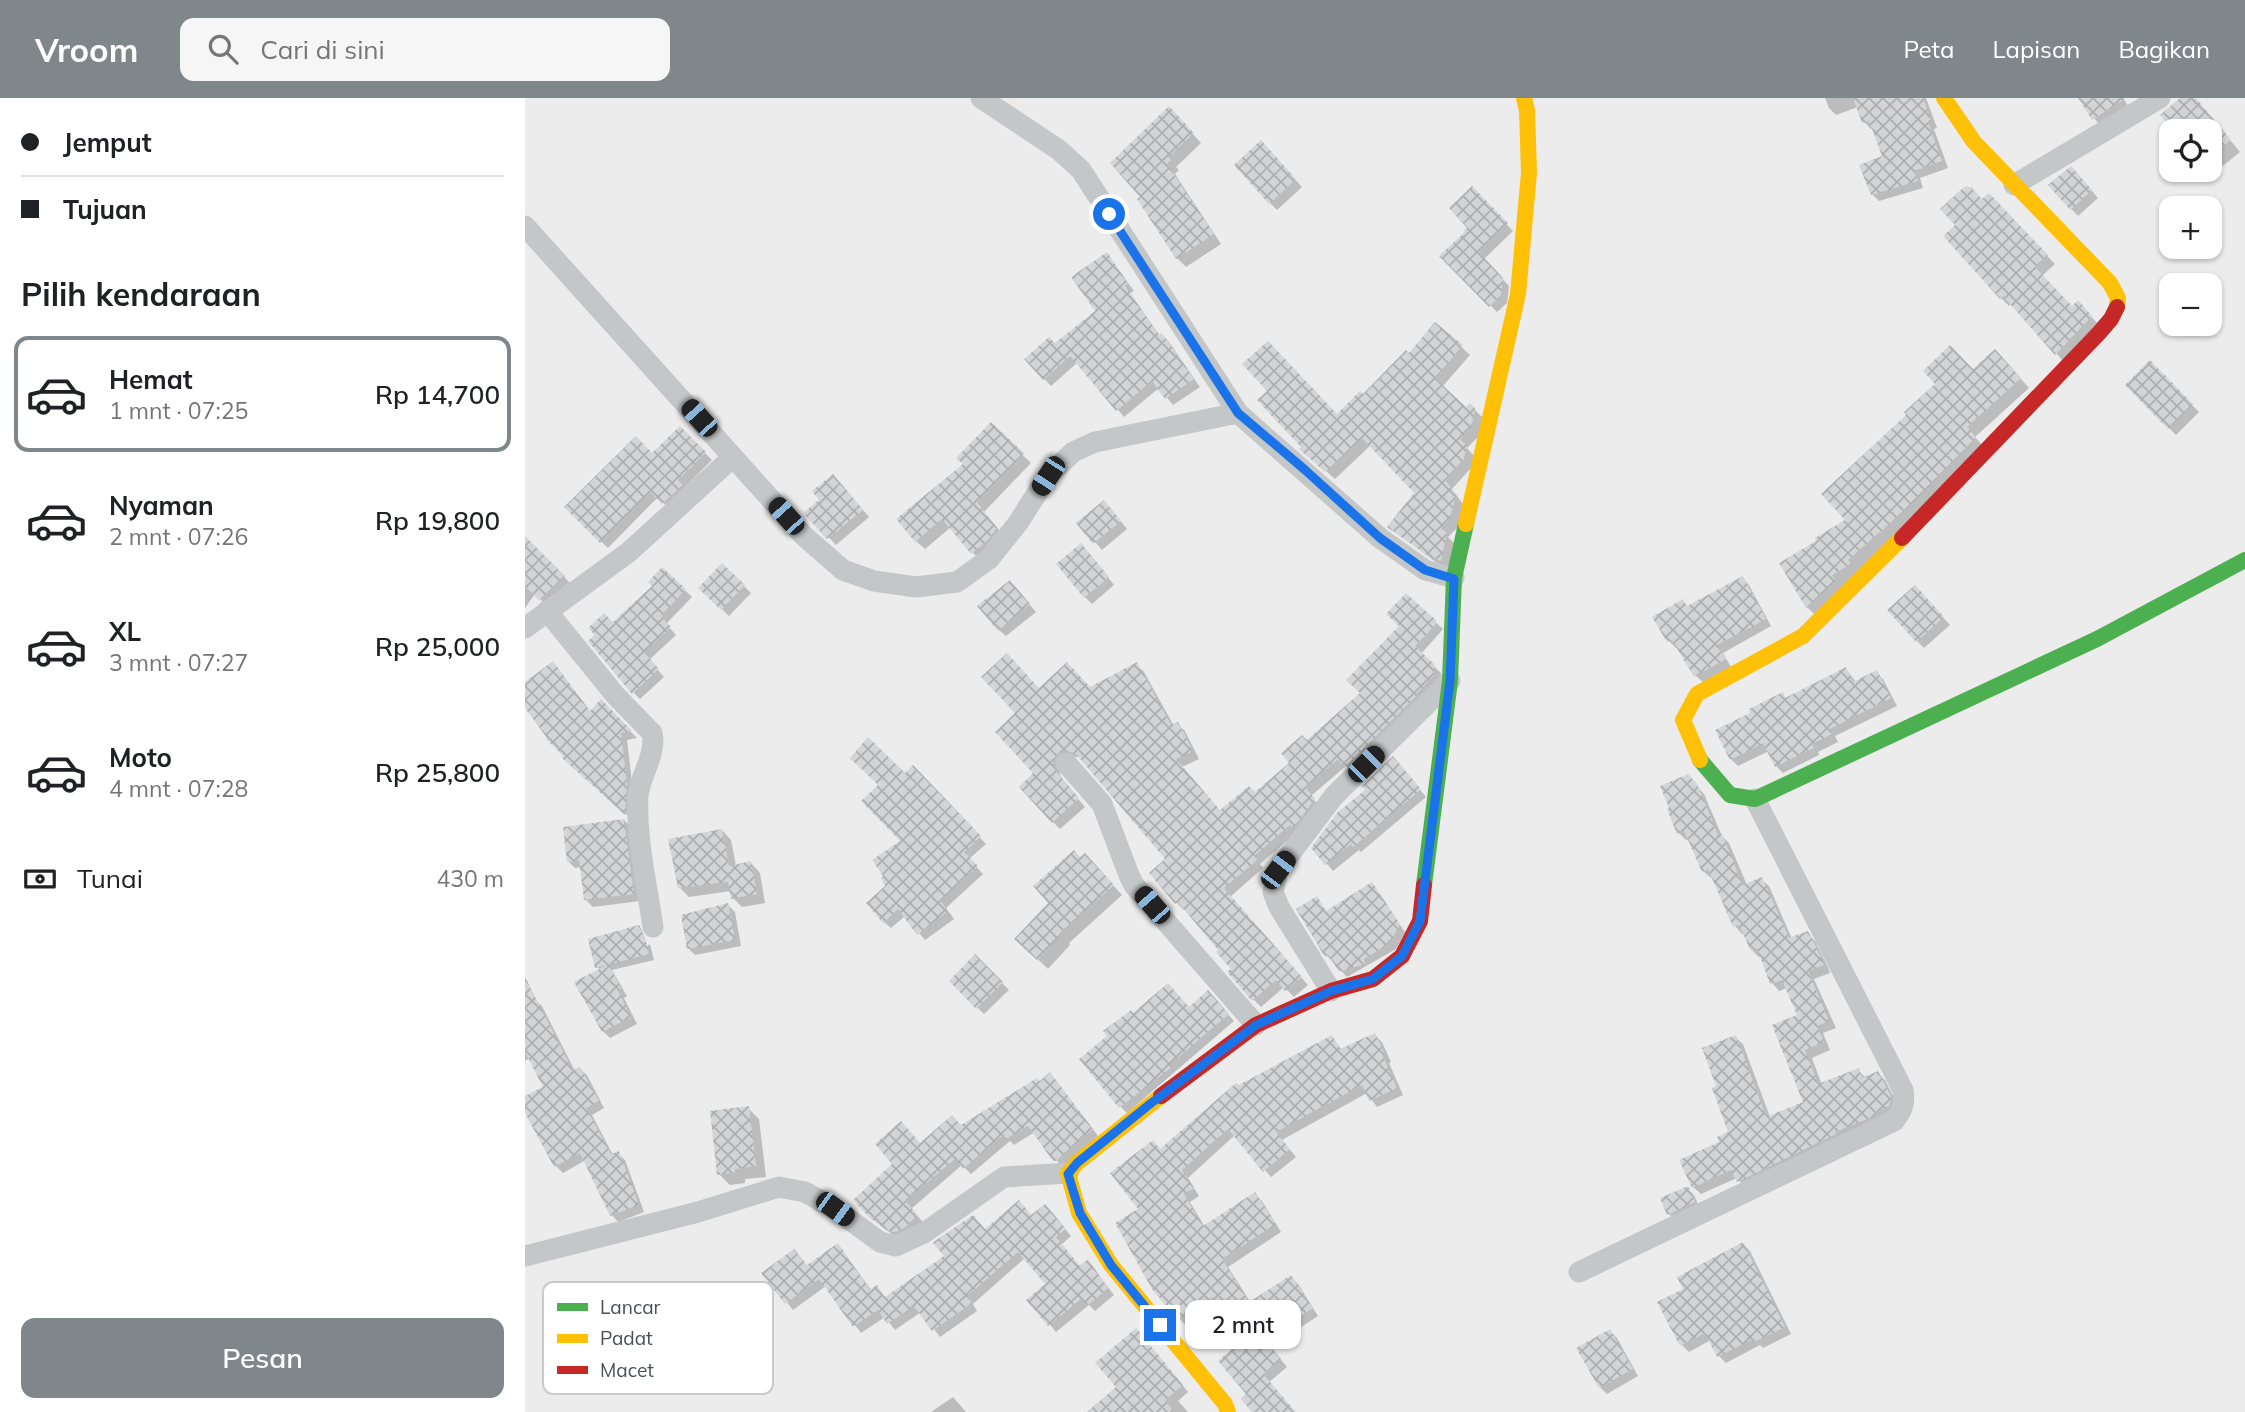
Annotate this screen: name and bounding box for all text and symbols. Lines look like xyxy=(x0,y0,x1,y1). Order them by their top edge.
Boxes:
search box xyxy=(180,18,670,81)
text: Vroom xyxy=(35,29,138,70)
icon: search xyxy=(204,30,242,68)
text: Cari di sini xyxy=(260,33,385,66)
text: Peta xyxy=(1903,34,1954,64)
text: Lapisan xyxy=(1992,34,2080,64)
text: Bagikan xyxy=(2118,34,2210,64)
map controls xyxy=(2159,119,2222,336)
button: locate xyxy=(2159,119,2222,182)
text: Jemput xyxy=(63,126,152,159)
text: Tujuan xyxy=(63,193,147,226)
button: + xyxy=(2159,196,2222,259)
route start xyxy=(1093,198,1125,230)
button: − xyxy=(2159,273,2222,336)
text: Pilih kendaraan xyxy=(21,274,261,314)
icon: car xyxy=(25,363,88,426)
text: Hemat xyxy=(109,363,193,396)
text: Rp 14,700 xyxy=(375,378,500,411)
car xyxy=(678,395,721,441)
text: 1 mnt · 07:25 xyxy=(109,396,248,425)
car xyxy=(1028,453,1069,499)
icon: car xyxy=(25,489,88,552)
text: Nyaman xyxy=(109,489,214,522)
car xyxy=(765,493,808,539)
text: Rp 19,800 xyxy=(375,504,500,537)
text: 2 mnt · 07:26 xyxy=(109,522,248,551)
icon: car xyxy=(25,615,88,678)
text: XL xyxy=(109,615,141,648)
text: Rp 25,000 xyxy=(375,630,500,663)
text: 3 mnt · 07:27 xyxy=(109,648,248,677)
icon: car xyxy=(25,741,88,804)
text: Moto xyxy=(109,741,172,774)
car xyxy=(1344,742,1389,786)
text: Rp 25,800 xyxy=(375,756,500,789)
text: 4 mnt · 07:28 xyxy=(109,774,248,803)
car xyxy=(1257,847,1300,893)
icon: cash xyxy=(21,860,59,898)
text: Tunai xyxy=(77,862,143,895)
text: 430 m xyxy=(436,864,504,893)
car xyxy=(1131,882,1174,928)
car xyxy=(812,1188,859,1230)
legend xyxy=(543,1282,773,1394)
text: Lancar xyxy=(600,1295,661,1319)
callout: 2 mnt xyxy=(1185,1300,1300,1350)
route end xyxy=(1144,1309,1176,1341)
text: 2 mnt xyxy=(1212,1310,1274,1339)
button: Pesan xyxy=(21,1318,504,1398)
text: Padat xyxy=(600,1326,653,1350)
text: Macet xyxy=(600,1358,654,1382)

